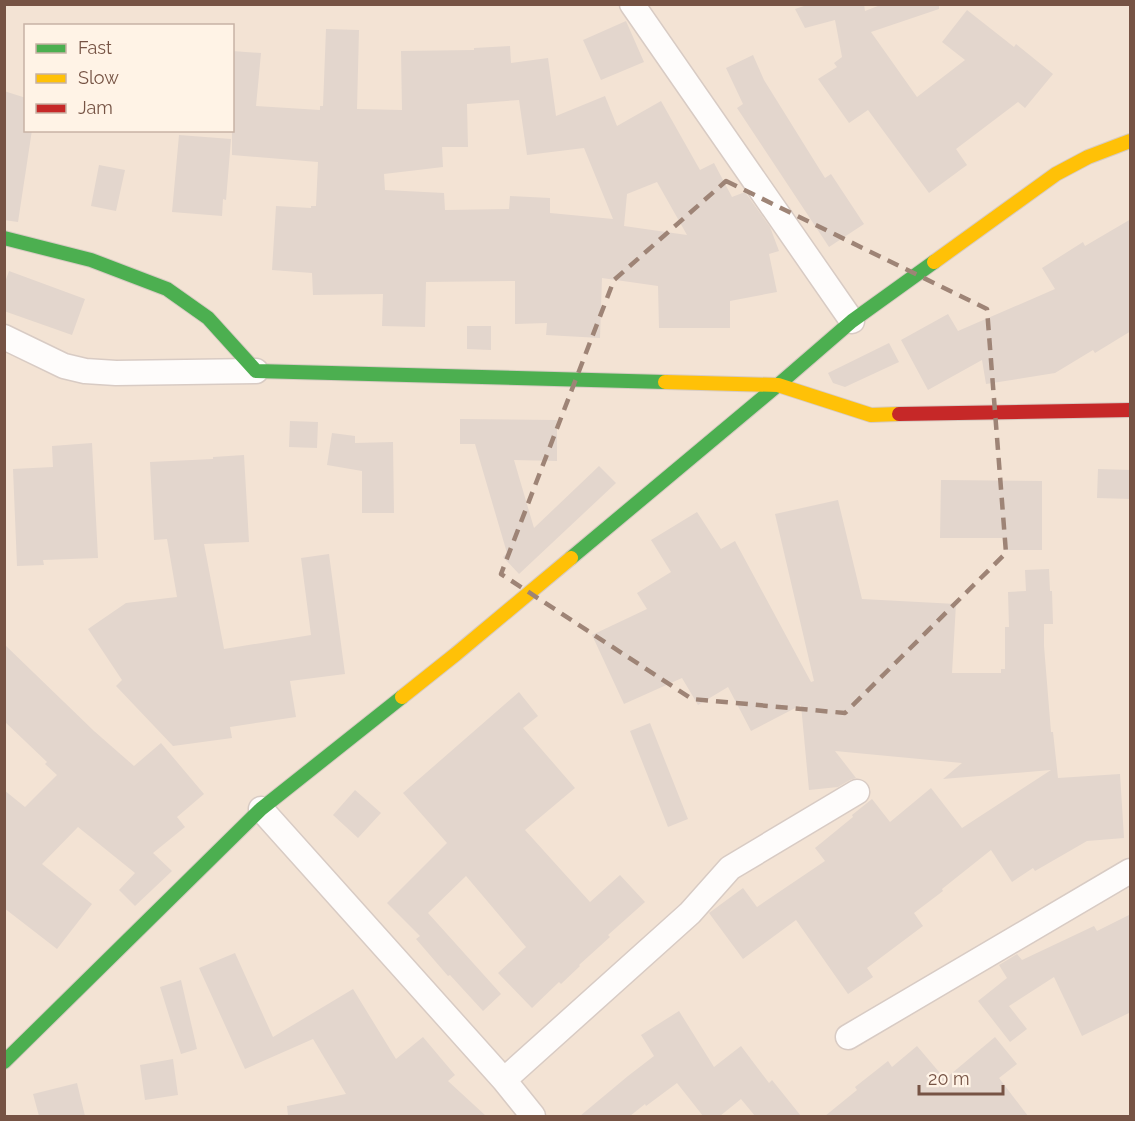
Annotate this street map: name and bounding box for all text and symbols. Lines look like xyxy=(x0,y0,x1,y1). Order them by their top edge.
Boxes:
legend xyxy=(24,24,234,132)
text: Fast xyxy=(78,37,112,58)
text: Slow xyxy=(78,67,119,88)
text: Jam xyxy=(78,97,113,118)
scale bar xyxy=(919,1058,1003,1096)
text: 20 m xyxy=(928,1068,970,1089)

